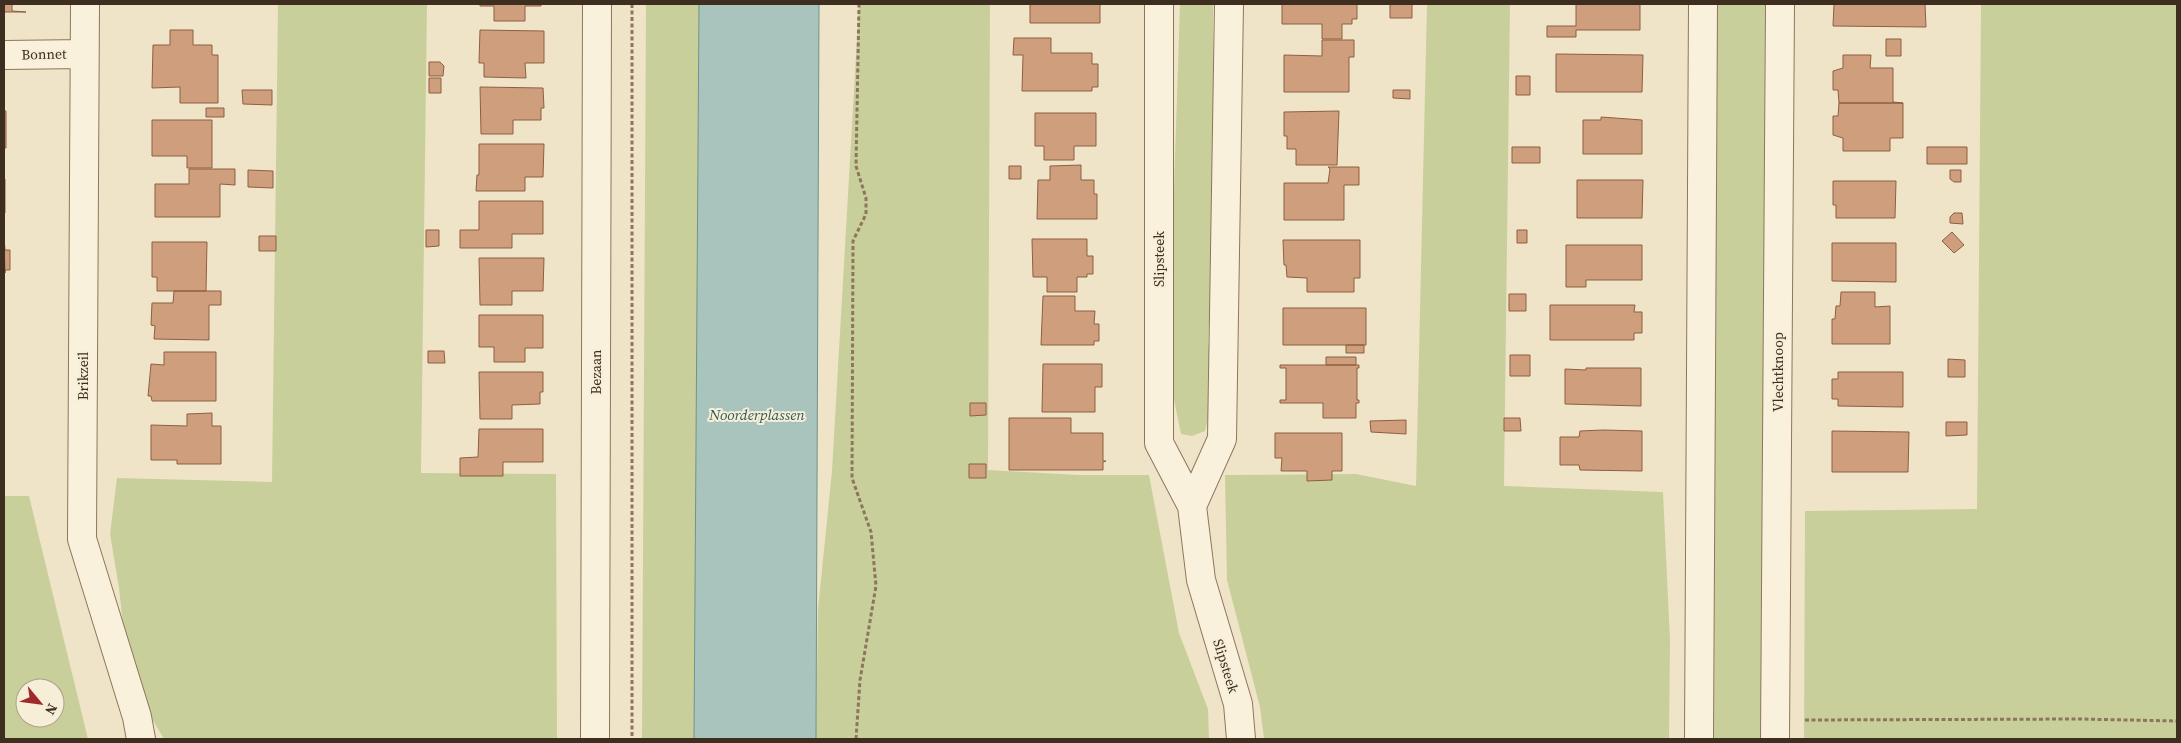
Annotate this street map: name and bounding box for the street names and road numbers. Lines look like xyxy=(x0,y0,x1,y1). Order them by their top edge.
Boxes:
street label: Bonnet xyxy=(21,44,67,64)
street label: Slipsteek xyxy=(1149,231,1169,287)
street label: Vlechtknoop xyxy=(1768,332,1788,412)
street label: Bezaan xyxy=(586,349,606,395)
street label: Brikzeil xyxy=(73,352,93,400)
street label: Slipsteek xyxy=(1208,636,1244,696)

